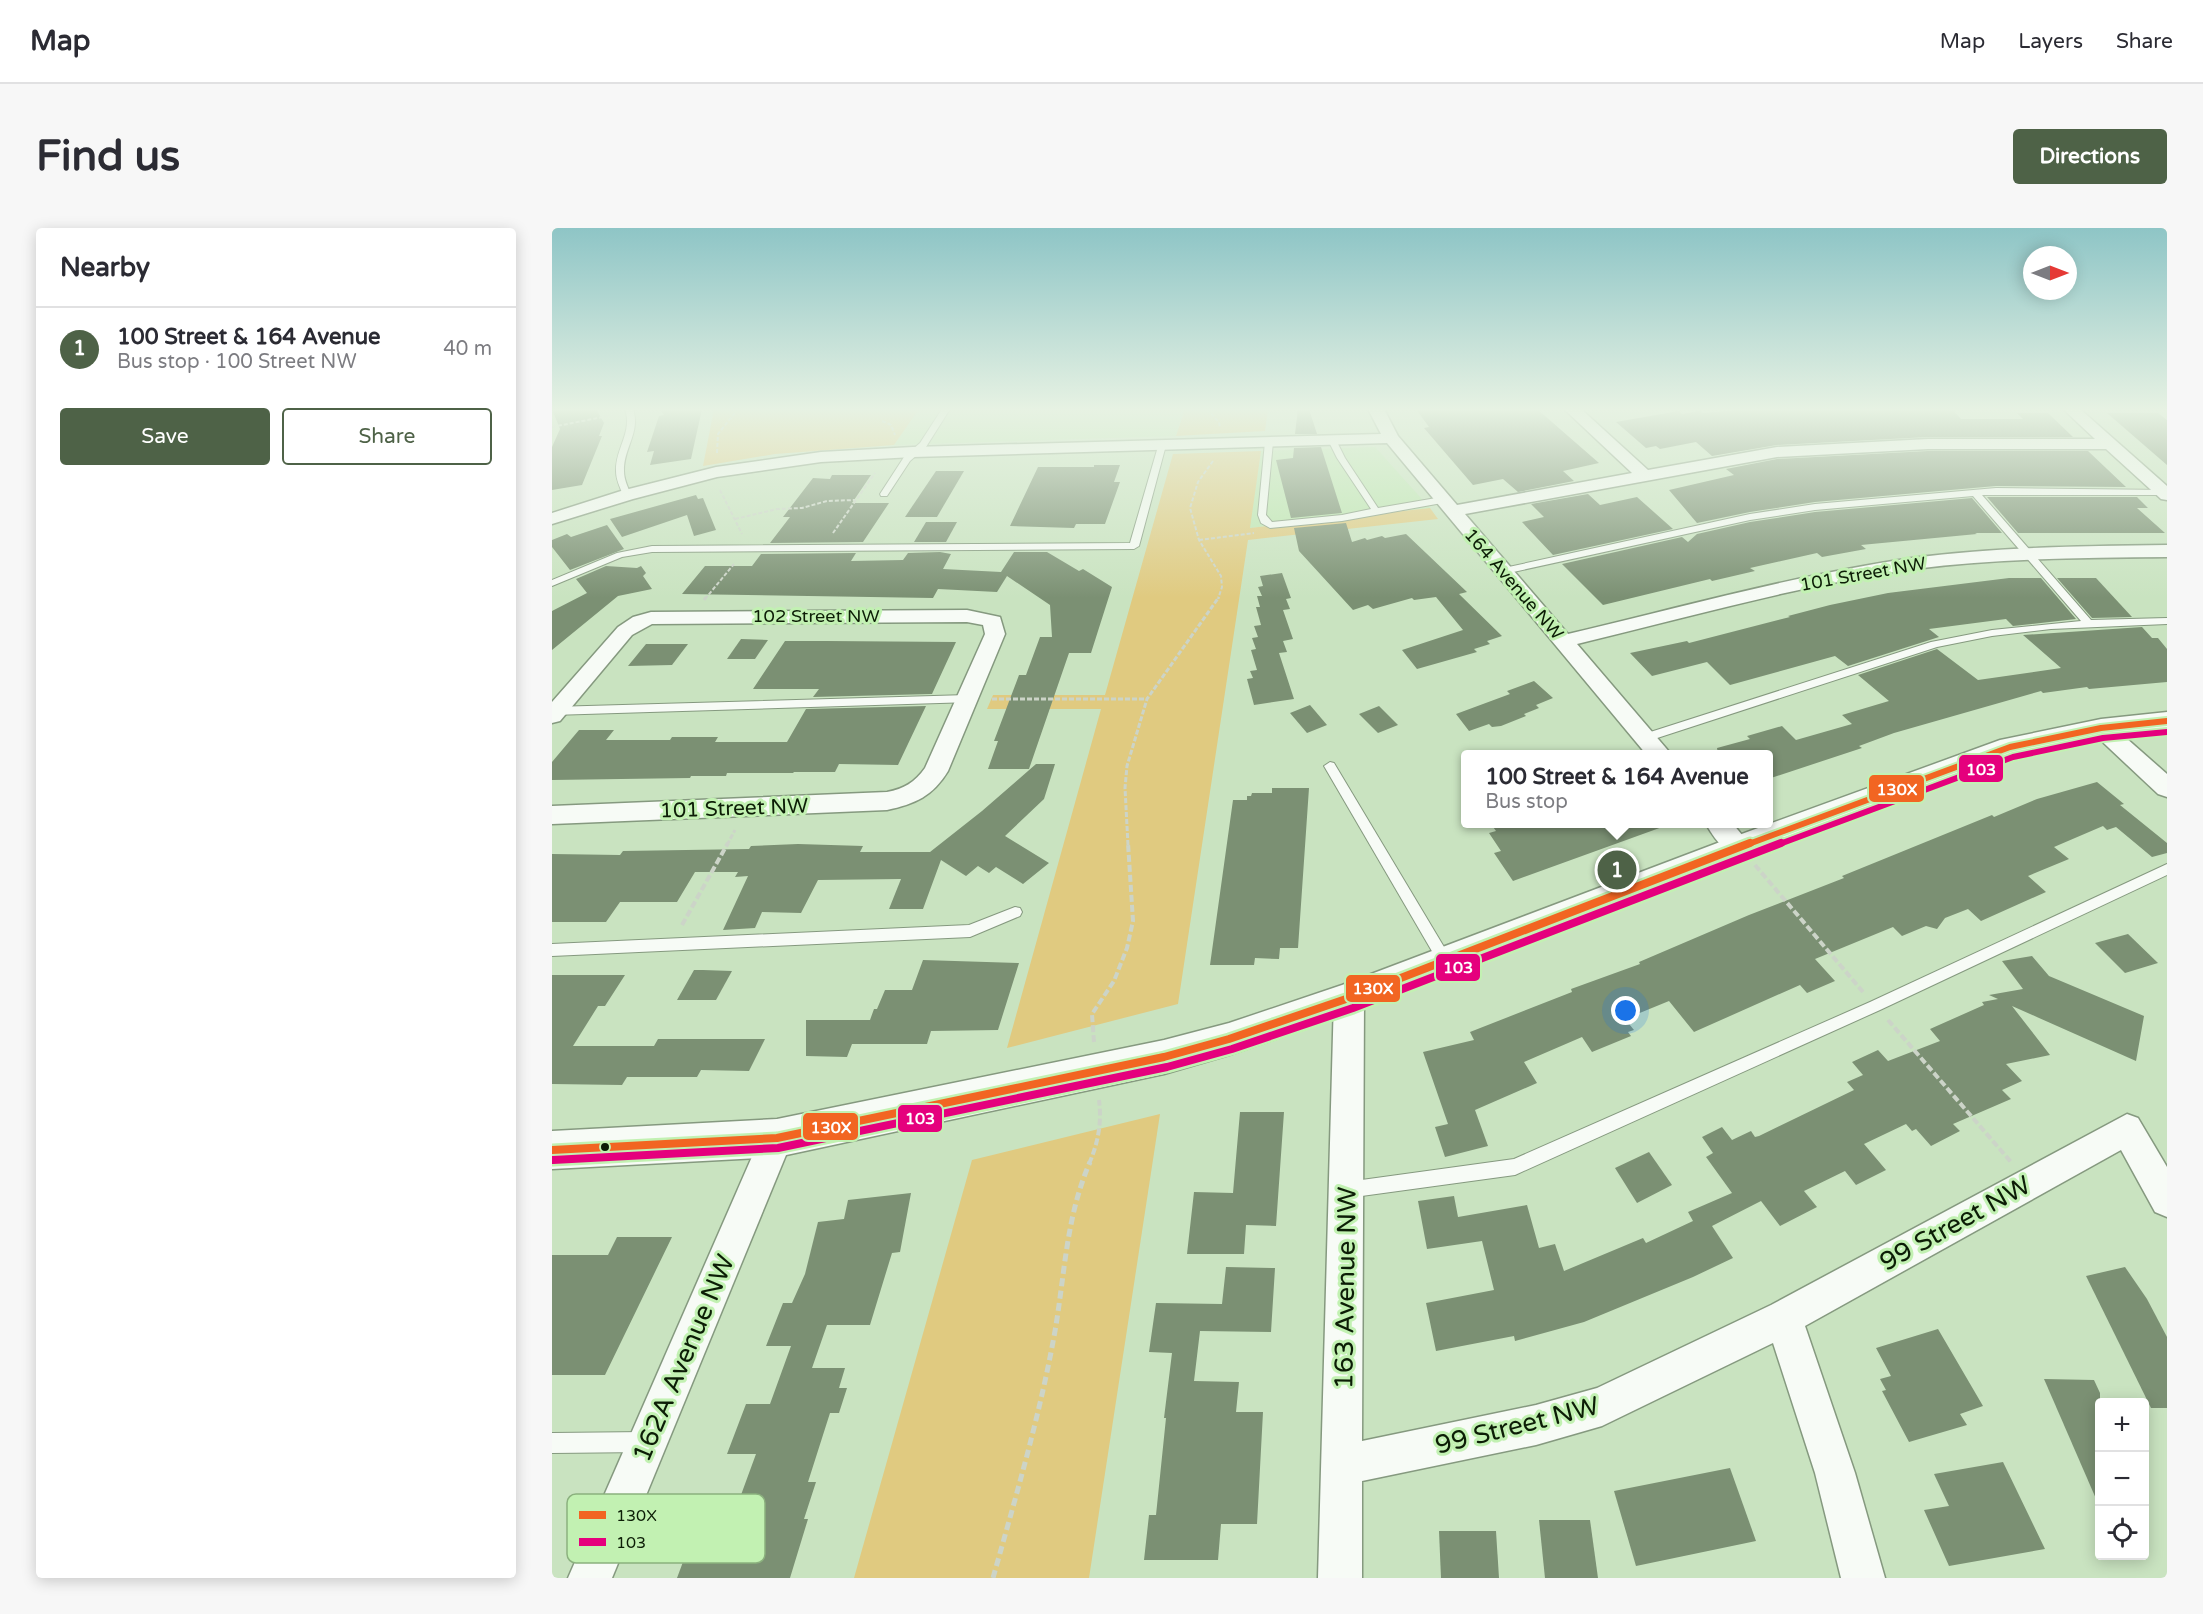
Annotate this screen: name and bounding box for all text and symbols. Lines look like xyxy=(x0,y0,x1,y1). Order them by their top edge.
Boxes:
text: Map xyxy=(30,24,90,58)
text: Map xyxy=(1940,29,1985,54)
text: Layers xyxy=(2018,29,2083,54)
text: Share xyxy=(2116,29,2173,54)
button: Directions xyxy=(2013,129,2167,184)
text: Find us xyxy=(36,131,180,182)
north arrow xyxy=(2023,246,2077,300)
text: Nearby xyxy=(60,252,150,283)
text: 100 Street & 164 Avenue xyxy=(117,324,381,350)
text: 1 xyxy=(73,337,86,361)
text: 40 m xyxy=(443,337,492,361)
text: Bus stop · 100 Street NW xyxy=(117,350,357,374)
button: Save xyxy=(60,408,270,465)
button: Share xyxy=(282,408,492,465)
street label: 164 Avenue NW xyxy=(1460,524,1568,644)
street label: 101 Street NW xyxy=(1798,552,1928,596)
street label: 102 Street NW xyxy=(752,605,880,627)
popup xyxy=(1461,750,1773,828)
line badge: 103 xyxy=(1958,754,2004,783)
text: 103 xyxy=(1966,760,1996,780)
text: 100 Street & 164 Avenue xyxy=(1485,764,1749,790)
line badge: 130X xyxy=(1868,774,1925,803)
text: 130X xyxy=(1877,780,1918,800)
text: Bus stop xyxy=(1485,790,1568,814)
street label: 101 Street NW xyxy=(659,793,809,824)
pin: 1 xyxy=(1598,848,1636,892)
line badge: 103 xyxy=(1435,953,1481,982)
text: 103 xyxy=(1443,958,1473,978)
line badge: 130X xyxy=(1345,974,1401,1003)
text: 130X xyxy=(1353,979,1394,999)
your location xyxy=(1611,996,1640,1025)
line badge: 103 xyxy=(897,1104,943,1133)
text: 103 xyxy=(905,1109,935,1129)
line badge: 130X xyxy=(802,1112,859,1141)
text: 130X xyxy=(811,1118,852,1138)
unlabelled marker xyxy=(599,1141,611,1153)
street label: 99 Street NW xyxy=(1874,1169,2036,1278)
street label: 163 Avenue NW xyxy=(1328,1186,1363,1390)
street label: 162A Avenue NW xyxy=(626,1250,741,1466)
street label: 99 Street NW xyxy=(1432,1390,1602,1461)
map controls xyxy=(2095,1398,2149,1560)
button: + xyxy=(2095,1398,2149,1452)
button: − xyxy=(2095,1452,2149,1506)
legend xyxy=(567,1494,765,1563)
text: 130X xyxy=(616,1506,657,1526)
button: locate xyxy=(2095,1506,2149,1560)
text: 103 xyxy=(616,1533,646,1553)

